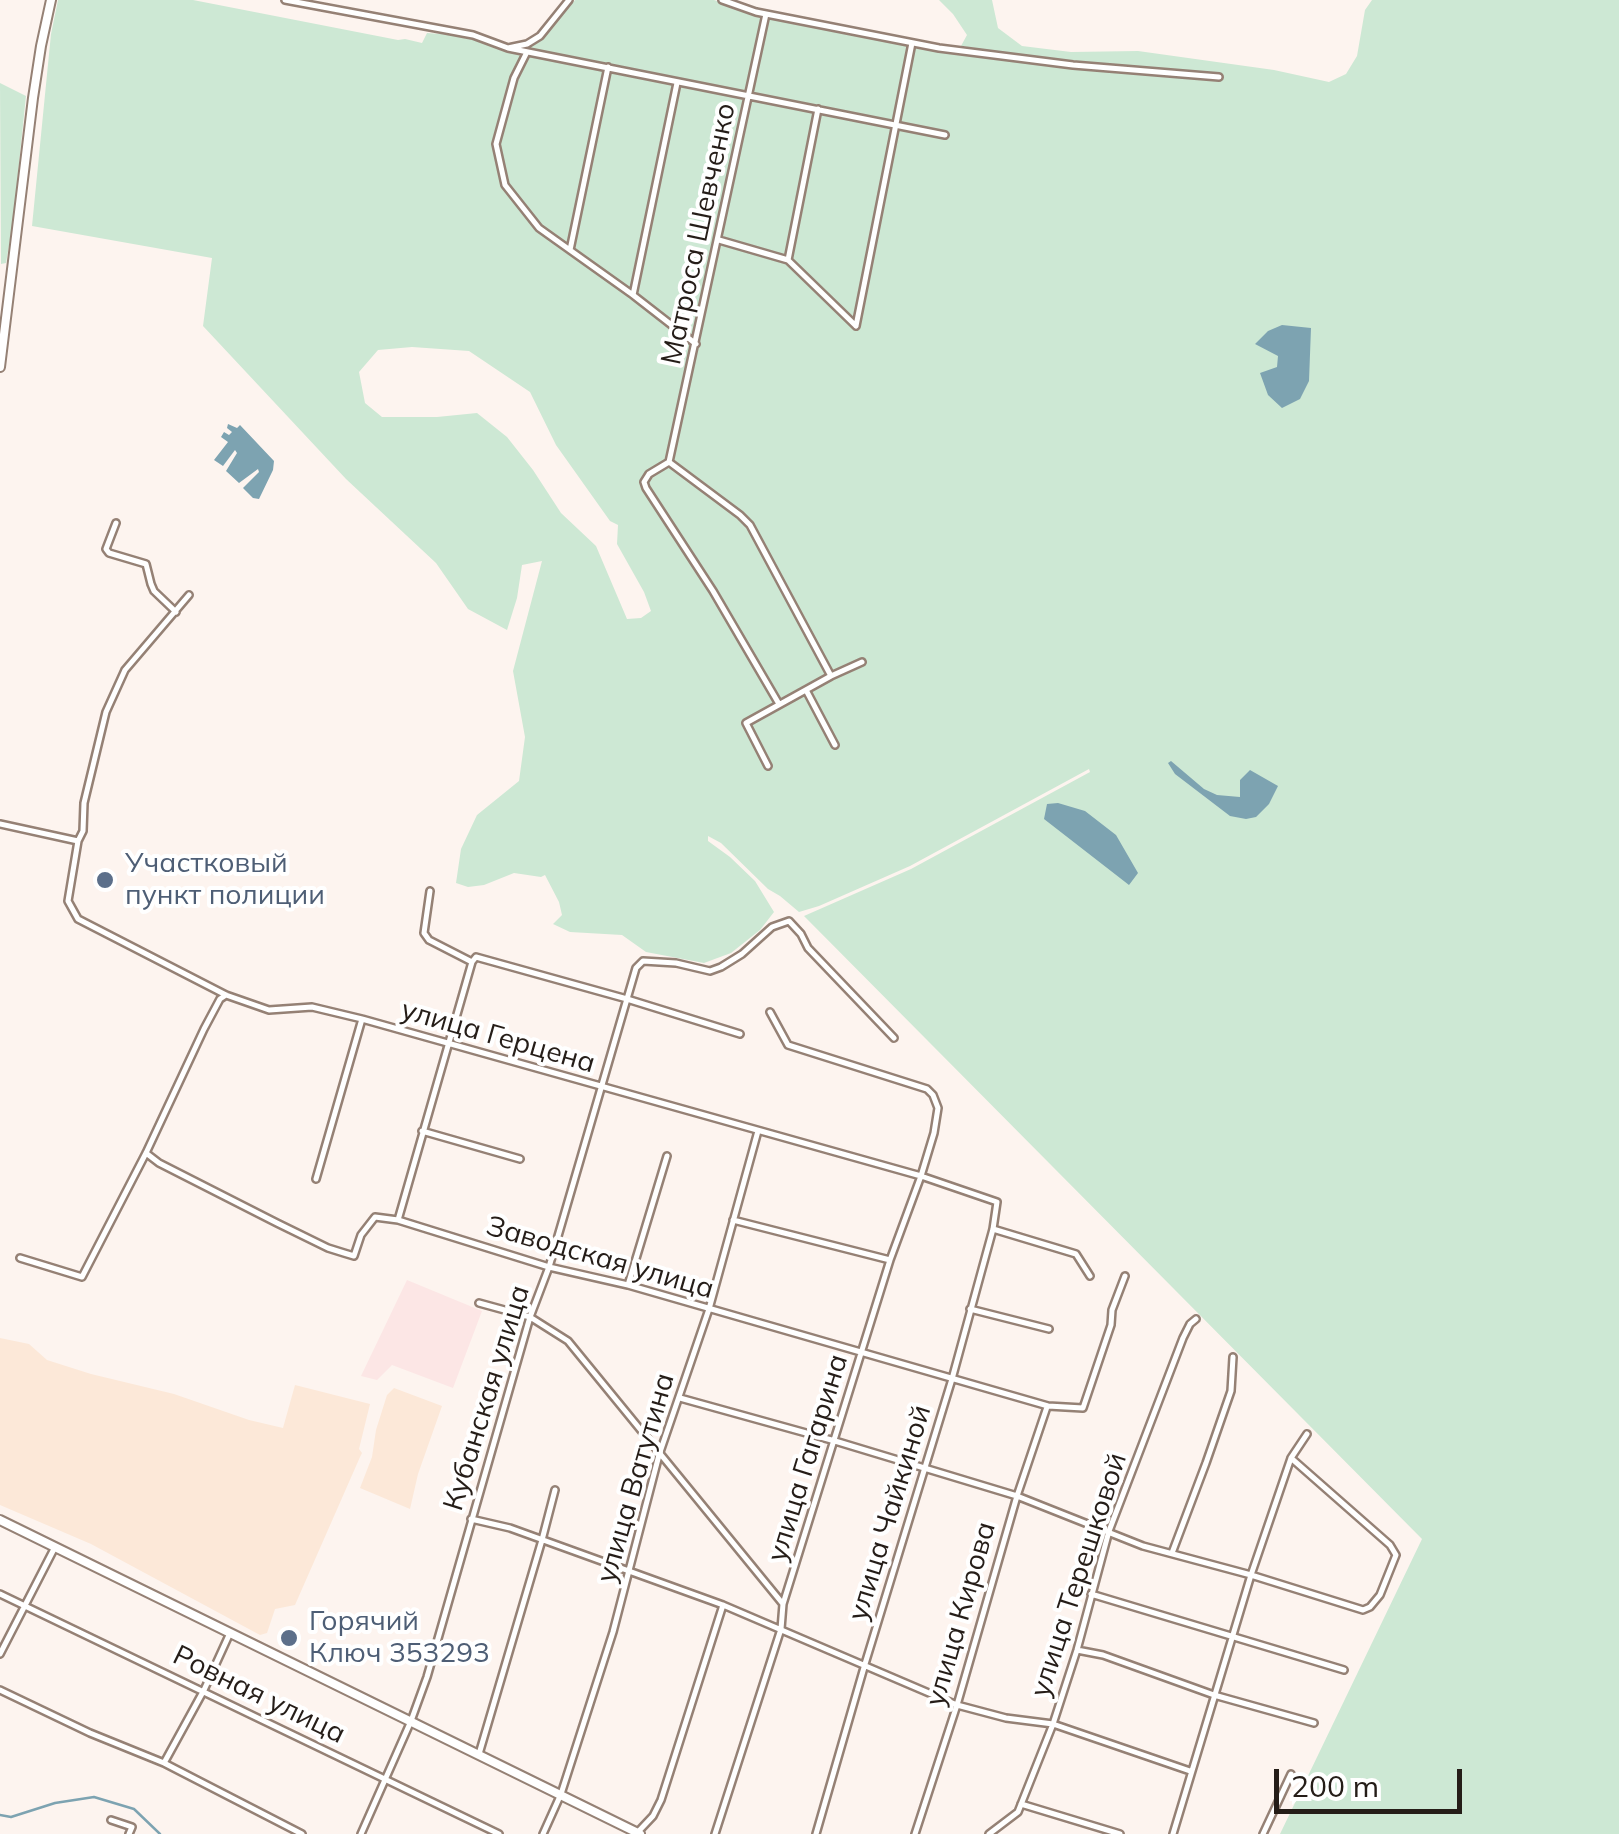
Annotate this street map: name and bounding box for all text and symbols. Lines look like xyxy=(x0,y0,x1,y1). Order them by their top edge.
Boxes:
street label: Матроса Шевченко xyxy=(655,100,743,368)
place label: Участковый пункт полиции xyxy=(125,847,325,913)
marker: Участковый пункт полиции xyxy=(94,869,116,891)
street label: улица Герцена xyxy=(397,993,599,1081)
street label: Заводская улица xyxy=(482,1209,718,1307)
street label: Кубанская улица xyxy=(437,1281,537,1515)
street label: улица Гагарина xyxy=(761,1350,855,1566)
street label: улица Ватутина xyxy=(590,1369,682,1587)
street label: улица Чайкиной xyxy=(841,1401,939,1625)
street label: улица Терешковой xyxy=(1024,1449,1134,1701)
street label: улица Кирова xyxy=(919,1518,1003,1710)
place label: Горячий Ключ 353293 xyxy=(309,1605,490,1671)
marker: Горячий Ключ 353293 xyxy=(278,1627,300,1649)
street label: Ровная улица xyxy=(167,1639,351,1751)
scale bar xyxy=(1279,1749,1466,1811)
text: 200 m xyxy=(1291,1767,1379,1805)

